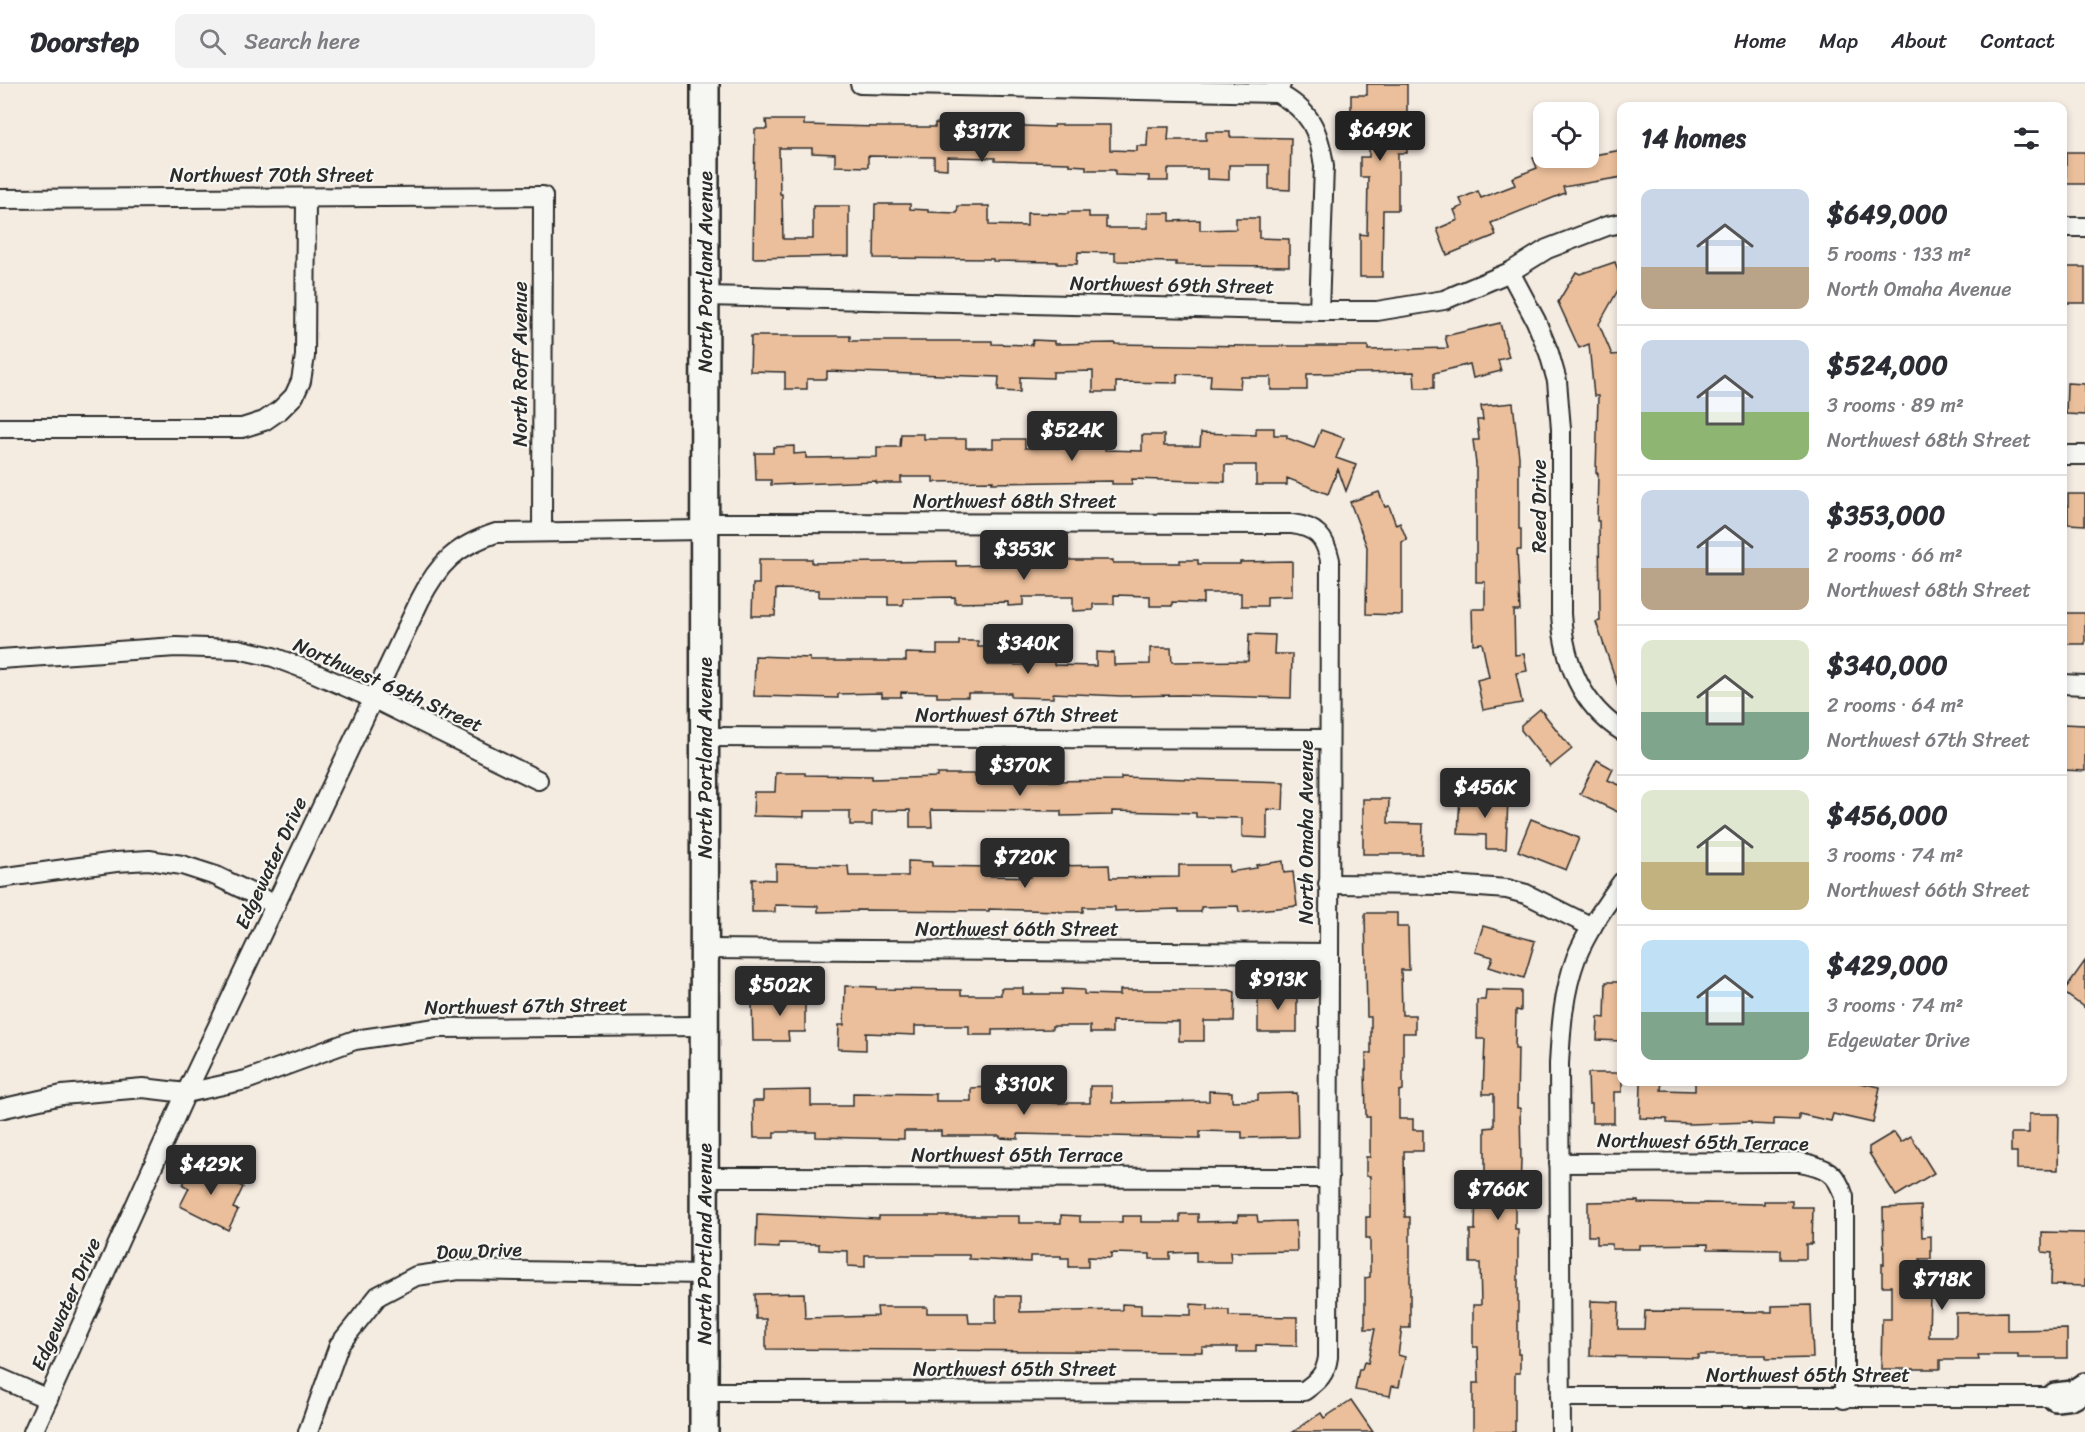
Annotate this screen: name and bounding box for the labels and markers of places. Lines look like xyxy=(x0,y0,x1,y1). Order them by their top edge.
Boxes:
pin: $649K xyxy=(1338,111,1422,162)
pin: $317K xyxy=(940,112,1024,163)
pin: $524K xyxy=(1030,411,1114,462)
pin: $353K xyxy=(982,530,1066,581)
pin: $340K xyxy=(986,624,1070,675)
pin: $370K xyxy=(978,746,1062,797)
pin: $456K xyxy=(1443,768,1527,819)
pin: $720K xyxy=(983,838,1067,889)
pin: $913K xyxy=(1236,960,1320,1011)
pin: $502K xyxy=(738,966,822,1017)
pin: $310K xyxy=(982,1065,1066,1116)
pin: $429K xyxy=(169,1145,253,1196)
pin: $766K xyxy=(1456,1170,1540,1221)
pin: $718K xyxy=(1900,1260,1984,1311)

